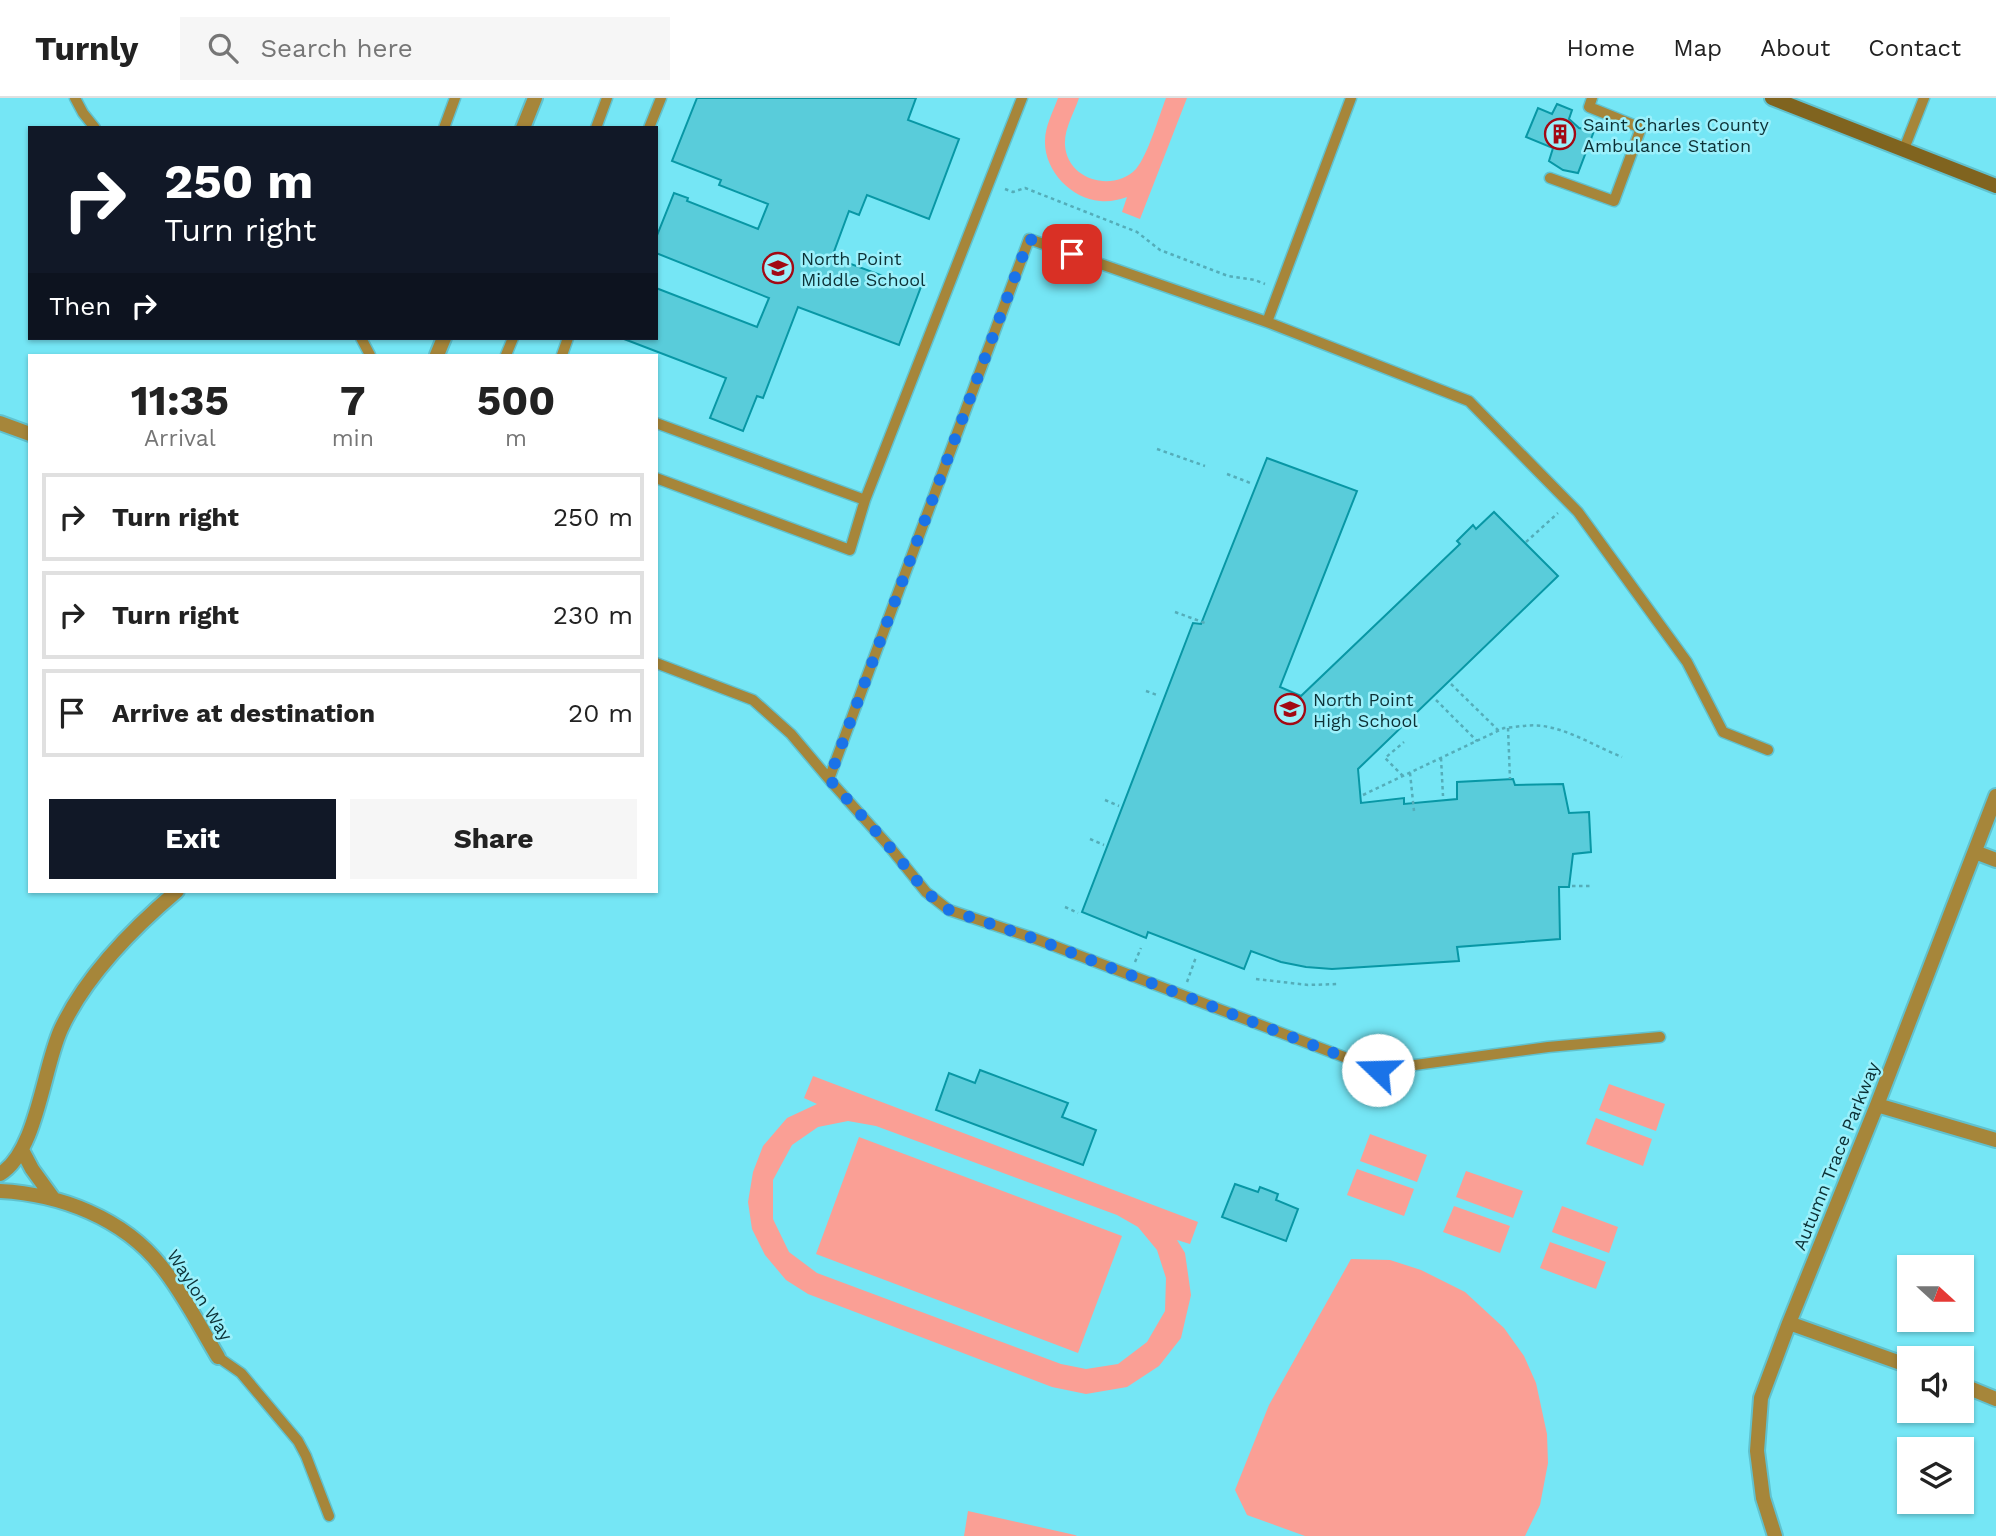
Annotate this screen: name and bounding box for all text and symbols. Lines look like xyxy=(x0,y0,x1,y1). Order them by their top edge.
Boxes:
search box xyxy=(180,17,670,80)
text: Turnly xyxy=(35,29,138,68)
icon: search xyxy=(204,29,242,67)
text: Search here xyxy=(260,33,413,63)
text: Home xyxy=(1567,34,1635,62)
text: Map xyxy=(1673,34,1722,62)
text: About xyxy=(1760,34,1830,62)
text: Contact xyxy=(1868,34,1961,62)
place label: Saint Charles County Ambulance Station xyxy=(1583,114,1769,156)
building icon: Saint Charles County Ambulance Station xyxy=(1543,117,1577,151)
text: 250 m xyxy=(164,152,313,210)
icon: right xyxy=(49,154,140,245)
text: Turn right xyxy=(164,211,316,249)
pin xyxy=(1042,224,1102,284)
icon: arrive xyxy=(1053,235,1091,273)
place label: North Point Middle School xyxy=(801,248,926,290)
school or university icon: North Point Middle School xyxy=(761,251,795,285)
icon: right xyxy=(125,287,163,325)
text: Then xyxy=(49,291,111,321)
text: 11:35 xyxy=(131,376,229,425)
text: 7 xyxy=(340,376,366,425)
text: 500 xyxy=(477,376,555,425)
text: Arrival xyxy=(144,425,216,452)
text: min xyxy=(332,425,374,452)
text: m xyxy=(505,425,527,452)
icon: right xyxy=(53,498,91,536)
text: Turn right xyxy=(112,502,239,532)
text: 250 m xyxy=(553,502,633,532)
icon: right xyxy=(53,596,91,634)
text: Turn right xyxy=(112,600,239,630)
text: 230 m xyxy=(553,600,633,630)
place label: North Point High School xyxy=(1313,689,1418,731)
school or university icon: North Point High School xyxy=(1273,692,1307,726)
icon: arrive xyxy=(53,694,91,732)
text: Arrive at destination xyxy=(112,698,375,728)
text: 20 m xyxy=(568,698,633,728)
button: Exit xyxy=(49,799,336,879)
button: Share xyxy=(350,799,637,879)
position arrow xyxy=(1341,1033,1415,1107)
street label: Autumn Trace Parkway xyxy=(1789,1058,1884,1253)
street label: Waylon Way xyxy=(163,1246,238,1345)
north arrow xyxy=(1897,1255,1974,1332)
map controls xyxy=(1897,1255,1974,1514)
button: sound xyxy=(1897,1346,1974,1423)
button: layers xyxy=(1897,1437,1974,1514)

